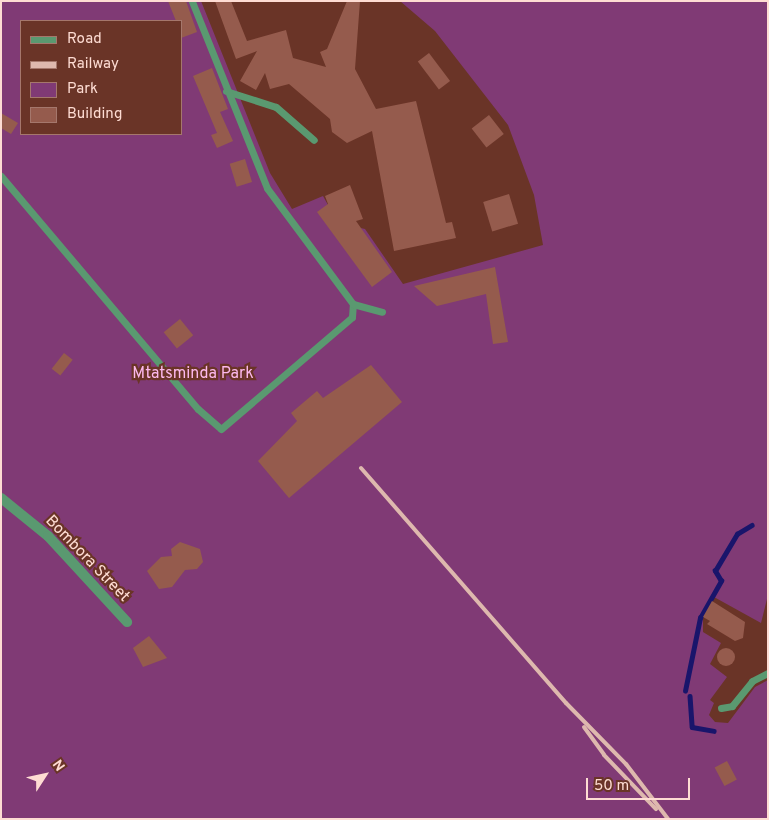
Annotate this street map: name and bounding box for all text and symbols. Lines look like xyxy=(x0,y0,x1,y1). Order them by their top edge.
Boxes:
legend xyxy=(20,20,182,135)
text: Road xyxy=(67,30,102,49)
text: Railway xyxy=(67,55,119,74)
text: Park xyxy=(67,80,98,99)
text: Building xyxy=(67,105,122,124)
park label: Mtatsminda Park xyxy=(132,364,254,384)
street label: Bombora Street xyxy=(41,512,133,606)
north arrow xyxy=(20,750,70,800)
text: N xyxy=(48,757,68,775)
scale bar xyxy=(589,768,693,800)
text: 50 m xyxy=(594,777,629,796)

